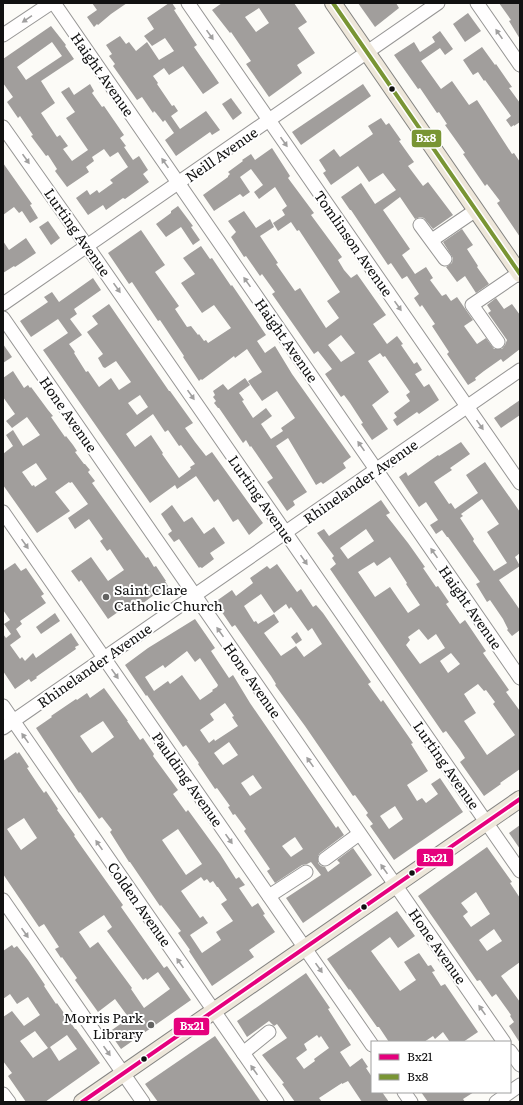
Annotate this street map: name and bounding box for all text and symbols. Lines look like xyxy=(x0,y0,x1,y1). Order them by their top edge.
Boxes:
one-way arrow xyxy=(22,15,32,23)
street label: Haight Avenue xyxy=(67,28,139,120)
one-way arrow xyxy=(495,29,503,39)
one-way arrow xyxy=(206,30,214,40)
unlabelled marker xyxy=(387,84,397,94)
street label: Neill Avenue xyxy=(181,122,261,186)
line badge: Bx8 xyxy=(411,129,442,148)
text: Bx8 xyxy=(416,129,437,145)
one-way arrow xyxy=(280,137,288,147)
one-way arrow xyxy=(22,154,30,164)
one-way arrow xyxy=(161,158,169,169)
street label: Lurting Avenue xyxy=(40,184,116,280)
street label: Tomlinson Avenue xyxy=(310,186,398,300)
one-way arrow xyxy=(243,277,251,287)
one-way arrow xyxy=(113,283,121,293)
street label: Haight Avenue xyxy=(251,294,323,386)
one-way arrow xyxy=(394,301,402,312)
street label: Hone Avenue xyxy=(36,372,102,456)
one-way arrow xyxy=(187,390,195,400)
one-way arrow xyxy=(476,420,484,430)
street label: Rhinelander Avenue xyxy=(299,434,421,528)
one-way arrow xyxy=(357,441,365,451)
street label: Lurting Avenue xyxy=(224,451,300,547)
one-way arrow xyxy=(21,539,29,550)
one-way arrow xyxy=(430,548,438,558)
one-way arrow xyxy=(300,554,308,565)
street label: Haight Avenue xyxy=(435,561,507,653)
place label: Saint Clare Catholic Church xyxy=(114,579,223,615)
marker: Saint Clare Catholic Church xyxy=(101,592,111,602)
street label: Rhinelander Avenue xyxy=(33,618,155,712)
one-way arrow xyxy=(216,626,224,637)
street label: Hone Avenue xyxy=(220,638,286,722)
one-way arrow xyxy=(111,669,119,680)
street label: Lurting Avenue xyxy=(409,717,485,813)
street label: Paulding Avenue xyxy=(148,728,228,830)
one-way arrow xyxy=(21,732,29,743)
one-way arrow xyxy=(306,756,314,767)
one-way arrow xyxy=(225,833,233,844)
one-way arrow xyxy=(95,839,103,850)
line badge: Bx21 xyxy=(416,848,454,867)
text: Bx21 xyxy=(423,849,448,865)
street label: Colden Avenue xyxy=(103,858,177,950)
one-way arrow xyxy=(380,863,388,874)
unlabelled marker xyxy=(407,868,417,878)
unlabelled marker xyxy=(359,902,369,912)
street label: Hone Avenue xyxy=(405,904,471,988)
one-way arrow xyxy=(21,927,29,938)
one-way arrow xyxy=(176,958,184,968)
one-way arrow xyxy=(315,963,323,974)
one-way arrow xyxy=(478,1005,486,1015)
place label: Morris Park Library xyxy=(63,1007,144,1043)
line badge: Bx21 xyxy=(173,1017,210,1036)
text: Bx21 xyxy=(180,1017,205,1033)
marker: Morris Park Library xyxy=(146,1020,156,1030)
legend xyxy=(371,1041,511,1093)
one-way arrow xyxy=(103,1046,111,1056)
text: Bx21 xyxy=(407,1047,433,1065)
unlabelled marker xyxy=(139,1054,149,1064)
one-way arrow xyxy=(250,1065,258,1075)
text: Bx8 xyxy=(407,1067,429,1085)

